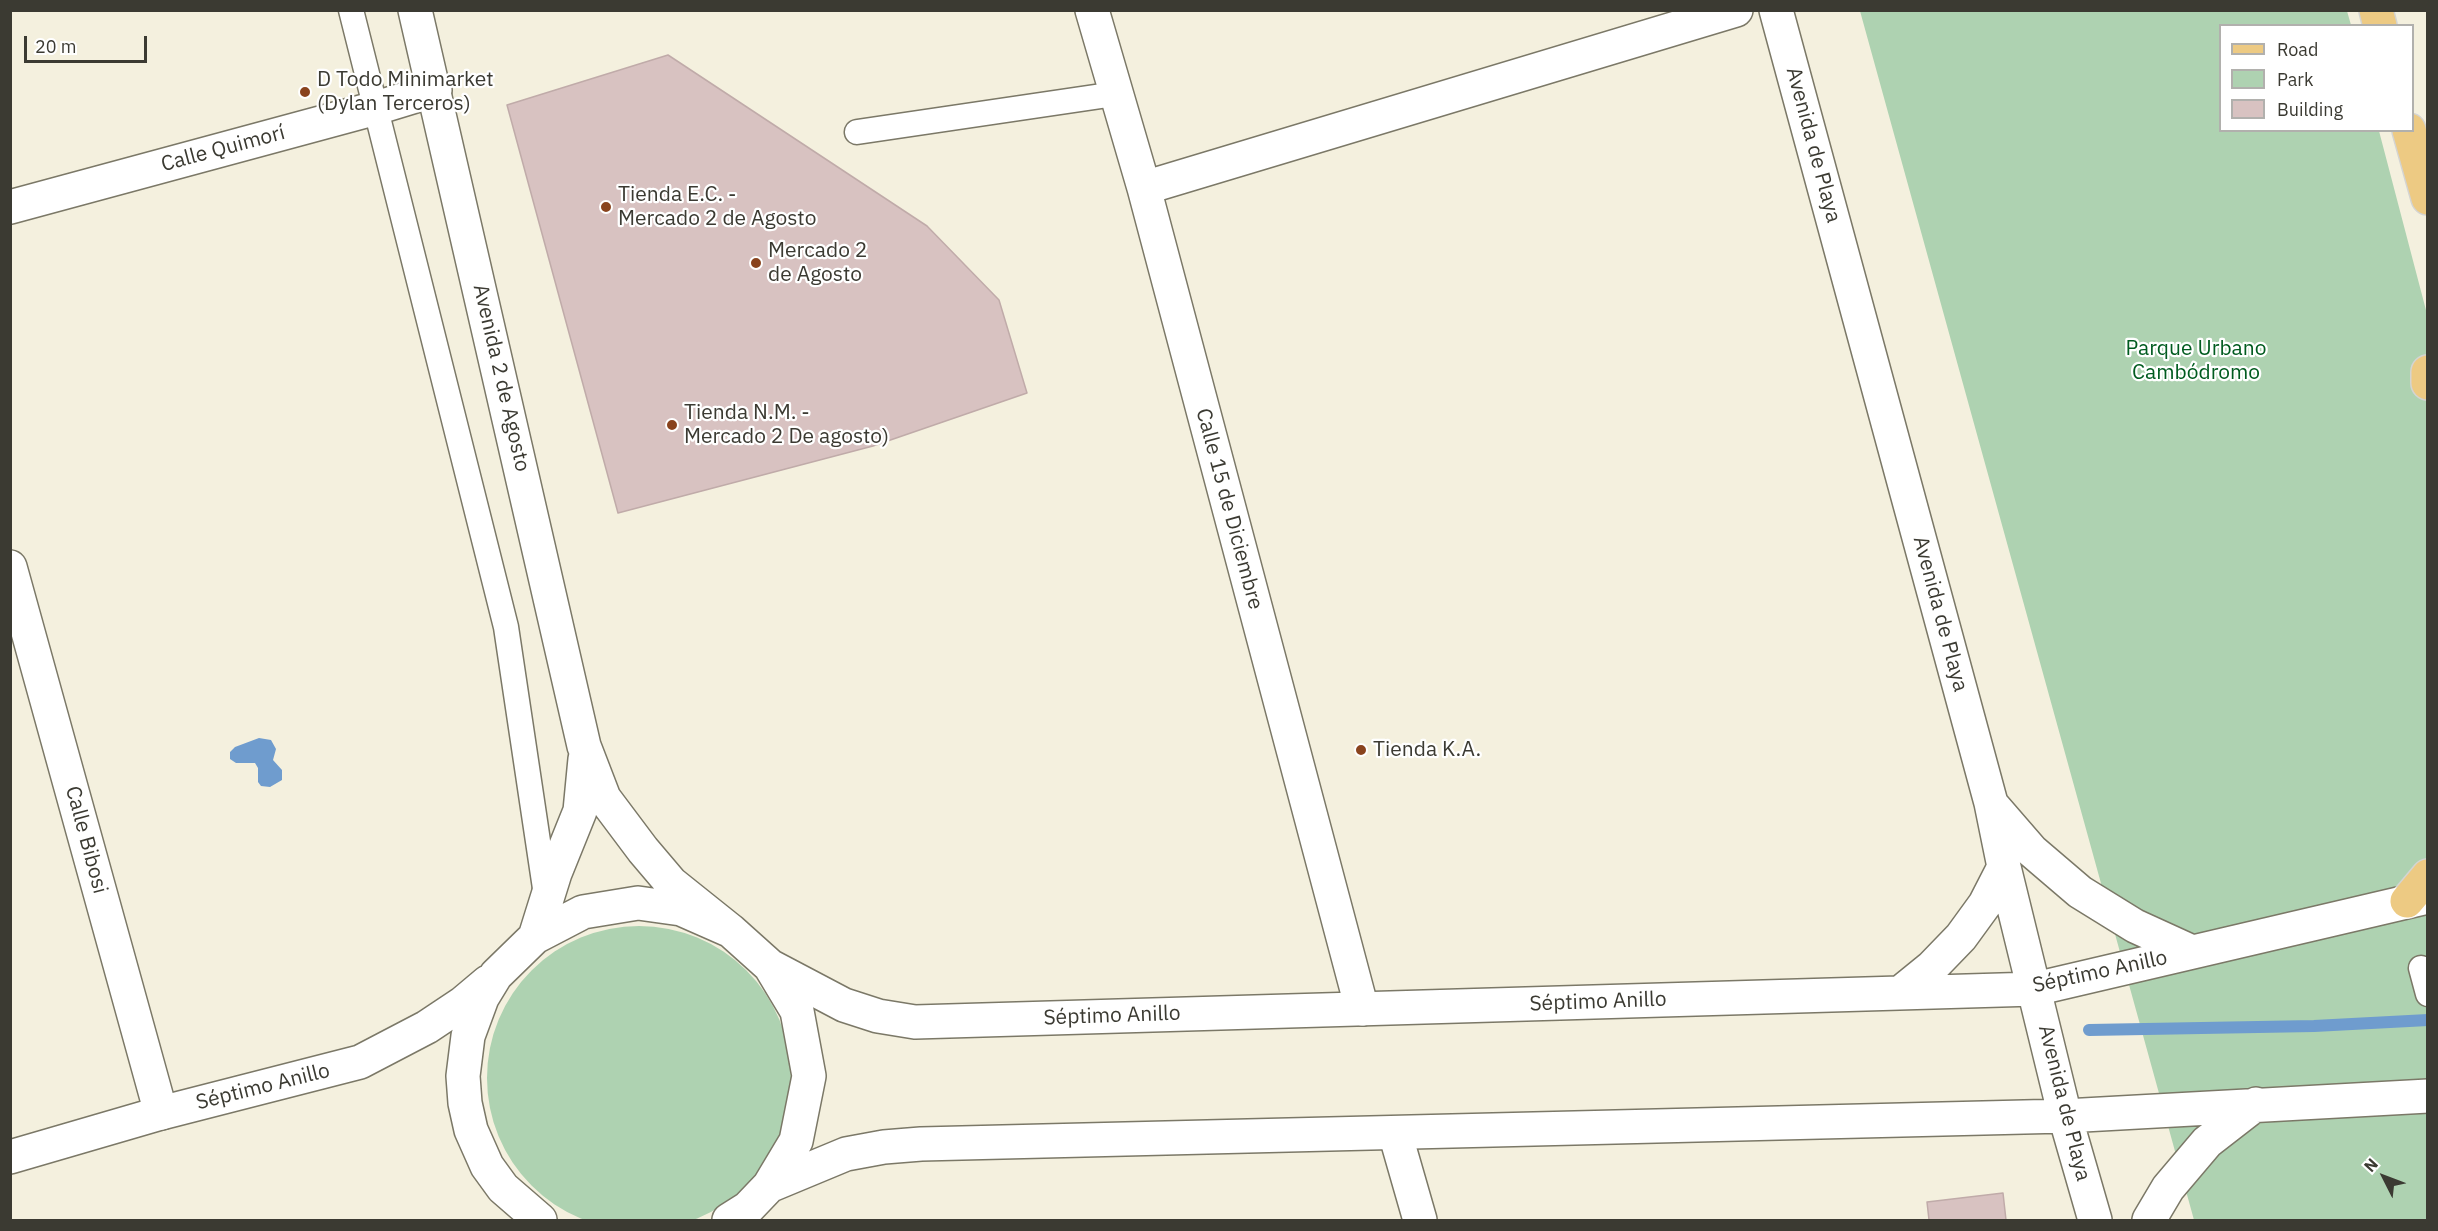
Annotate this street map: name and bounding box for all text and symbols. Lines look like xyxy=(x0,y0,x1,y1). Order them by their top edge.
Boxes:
scale bar xyxy=(27,24,150,62)
legend xyxy=(2219,24,2414,132)
text: 20 m xyxy=(35,35,77,58)
text: Road xyxy=(2277,38,2318,61)
street label: Avenida de Playa xyxy=(1780,65,1846,225)
place label: D Todo Minimarket (Dylan Terceros) xyxy=(317,67,494,117)
text: Park xyxy=(2277,68,2313,91)
marker: D Todo Minimarket (Dylan Terceros) xyxy=(298,85,312,99)
text: Building xyxy=(2277,98,2343,121)
street label: Calle Quimorí xyxy=(158,120,288,178)
place label: Tienda E.C. - Mercado 2 de Agosto xyxy=(618,182,816,232)
marker: Tienda E.C. - Mercado 2 de Agosto xyxy=(599,200,613,214)
place label: Mercado 2 de Agosto xyxy=(768,238,867,288)
marker: Mercado 2 de Agosto xyxy=(749,256,763,270)
street label: Avenida 2 de Agosto xyxy=(467,282,535,474)
park label: Parque Urbano Cambódromo xyxy=(2126,336,2266,386)
place label: Tienda N.M. - Mercado 2 De agosto) xyxy=(684,400,889,450)
street label: Calle 15 de Diciembre xyxy=(1190,406,1268,612)
marker: Tienda N.M. - Mercado 2 De agosto) xyxy=(665,418,679,432)
street label: Avenida de Playa xyxy=(1907,534,1973,694)
place label: Tienda K.A. xyxy=(1373,737,1481,763)
marker: Tienda K.A. xyxy=(1354,743,1368,757)
street label: Calle Bibosi xyxy=(60,783,112,897)
street label: Séptimo Anillo xyxy=(2030,945,2170,999)
street label: Séptimo Anillo xyxy=(1529,987,1667,1017)
street label: Séptimo Anillo xyxy=(1043,1001,1181,1031)
street label: Avenida de Playa xyxy=(2032,1022,2096,1184)
street label: Séptimo Anillo xyxy=(193,1058,333,1116)
north arrow xyxy=(2354,1147,2414,1207)
text: N xyxy=(2359,1154,2382,1176)

